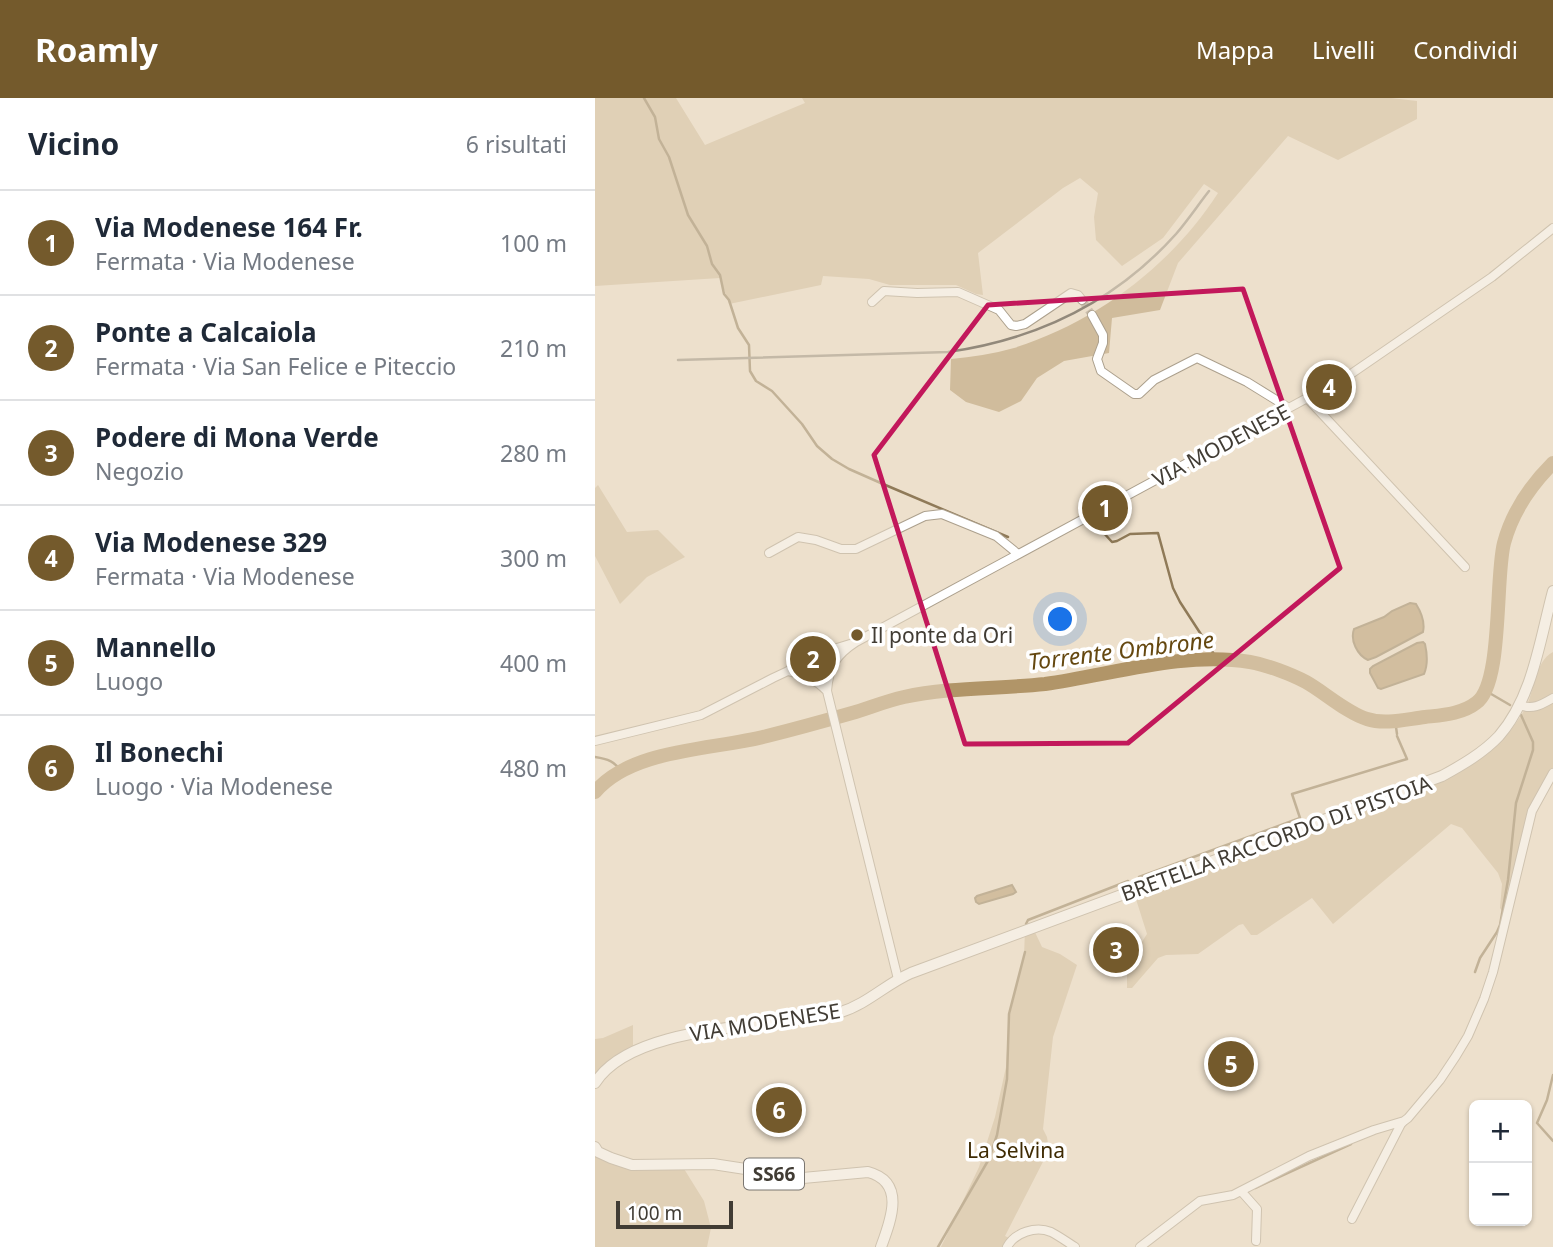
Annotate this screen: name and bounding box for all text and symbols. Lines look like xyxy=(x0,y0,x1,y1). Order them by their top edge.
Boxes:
text: Roamly xyxy=(35,27,158,72)
text: Mappa xyxy=(1196,33,1274,66)
text: Livelli xyxy=(1312,33,1375,66)
text: Condividi xyxy=(1413,33,1518,66)
text: Vicino xyxy=(28,123,119,164)
text: 6 risultati xyxy=(466,128,567,160)
text: Via Modenese 164 Fr. xyxy=(95,209,363,245)
text: 1 xyxy=(44,227,58,259)
text: 100 m xyxy=(500,227,567,259)
text: Fermata · Via Modenese xyxy=(95,245,355,277)
text: Ponte a Calcaiola xyxy=(95,314,317,350)
text: 2 xyxy=(44,332,58,364)
text: 210 m xyxy=(500,332,567,364)
text: Fermata · Via San Felice e Piteccio xyxy=(95,350,456,382)
pin: 4 xyxy=(1306,361,1352,413)
street label: VIA MODENESE xyxy=(1147,397,1295,493)
text: Podere di Mona Verde xyxy=(95,419,379,455)
text: 3 xyxy=(44,437,58,469)
text: 280 m xyxy=(500,437,567,469)
text: Negozio xyxy=(95,455,184,487)
pin: 1 xyxy=(1082,482,1128,534)
text: Via Modenese 329 xyxy=(95,524,327,560)
text: 4 xyxy=(44,542,58,574)
text: 300 m xyxy=(500,542,567,574)
text: Fermata · Via Modenese xyxy=(95,560,355,592)
your location xyxy=(1043,602,1077,636)
place label: Il ponte da Ori xyxy=(871,621,1013,649)
water label: Torrente Ombrone xyxy=(1026,623,1216,677)
marker: Il ponte da Ori xyxy=(849,627,865,643)
text: Mannello xyxy=(95,629,216,665)
pin: 2 xyxy=(790,633,836,685)
text: 5 xyxy=(44,647,58,679)
text: 400 m xyxy=(500,647,567,679)
text: Luogo xyxy=(95,665,163,697)
text: Il Bonechi xyxy=(95,734,224,770)
text: 6 xyxy=(44,752,58,784)
text: 480 m xyxy=(500,752,567,784)
street label: BRETELLA RACCORDO DI PISTOIA xyxy=(1117,768,1436,907)
text: Luogo · Via Modenese xyxy=(95,770,333,802)
pin: 3 xyxy=(1093,924,1139,976)
street label: VIA MODENESE xyxy=(688,996,842,1048)
pin: 5 xyxy=(1208,1038,1254,1090)
pin: 6 xyxy=(756,1084,802,1136)
map controls xyxy=(1469,1100,1532,1226)
button: + xyxy=(1469,1100,1532,1163)
park label: La Selvina xyxy=(967,1136,1065,1164)
road number: SS66 xyxy=(744,1158,804,1190)
button: − xyxy=(1469,1163,1532,1226)
scale bar xyxy=(616,1198,733,1230)
text: 100 m xyxy=(627,1200,682,1226)

